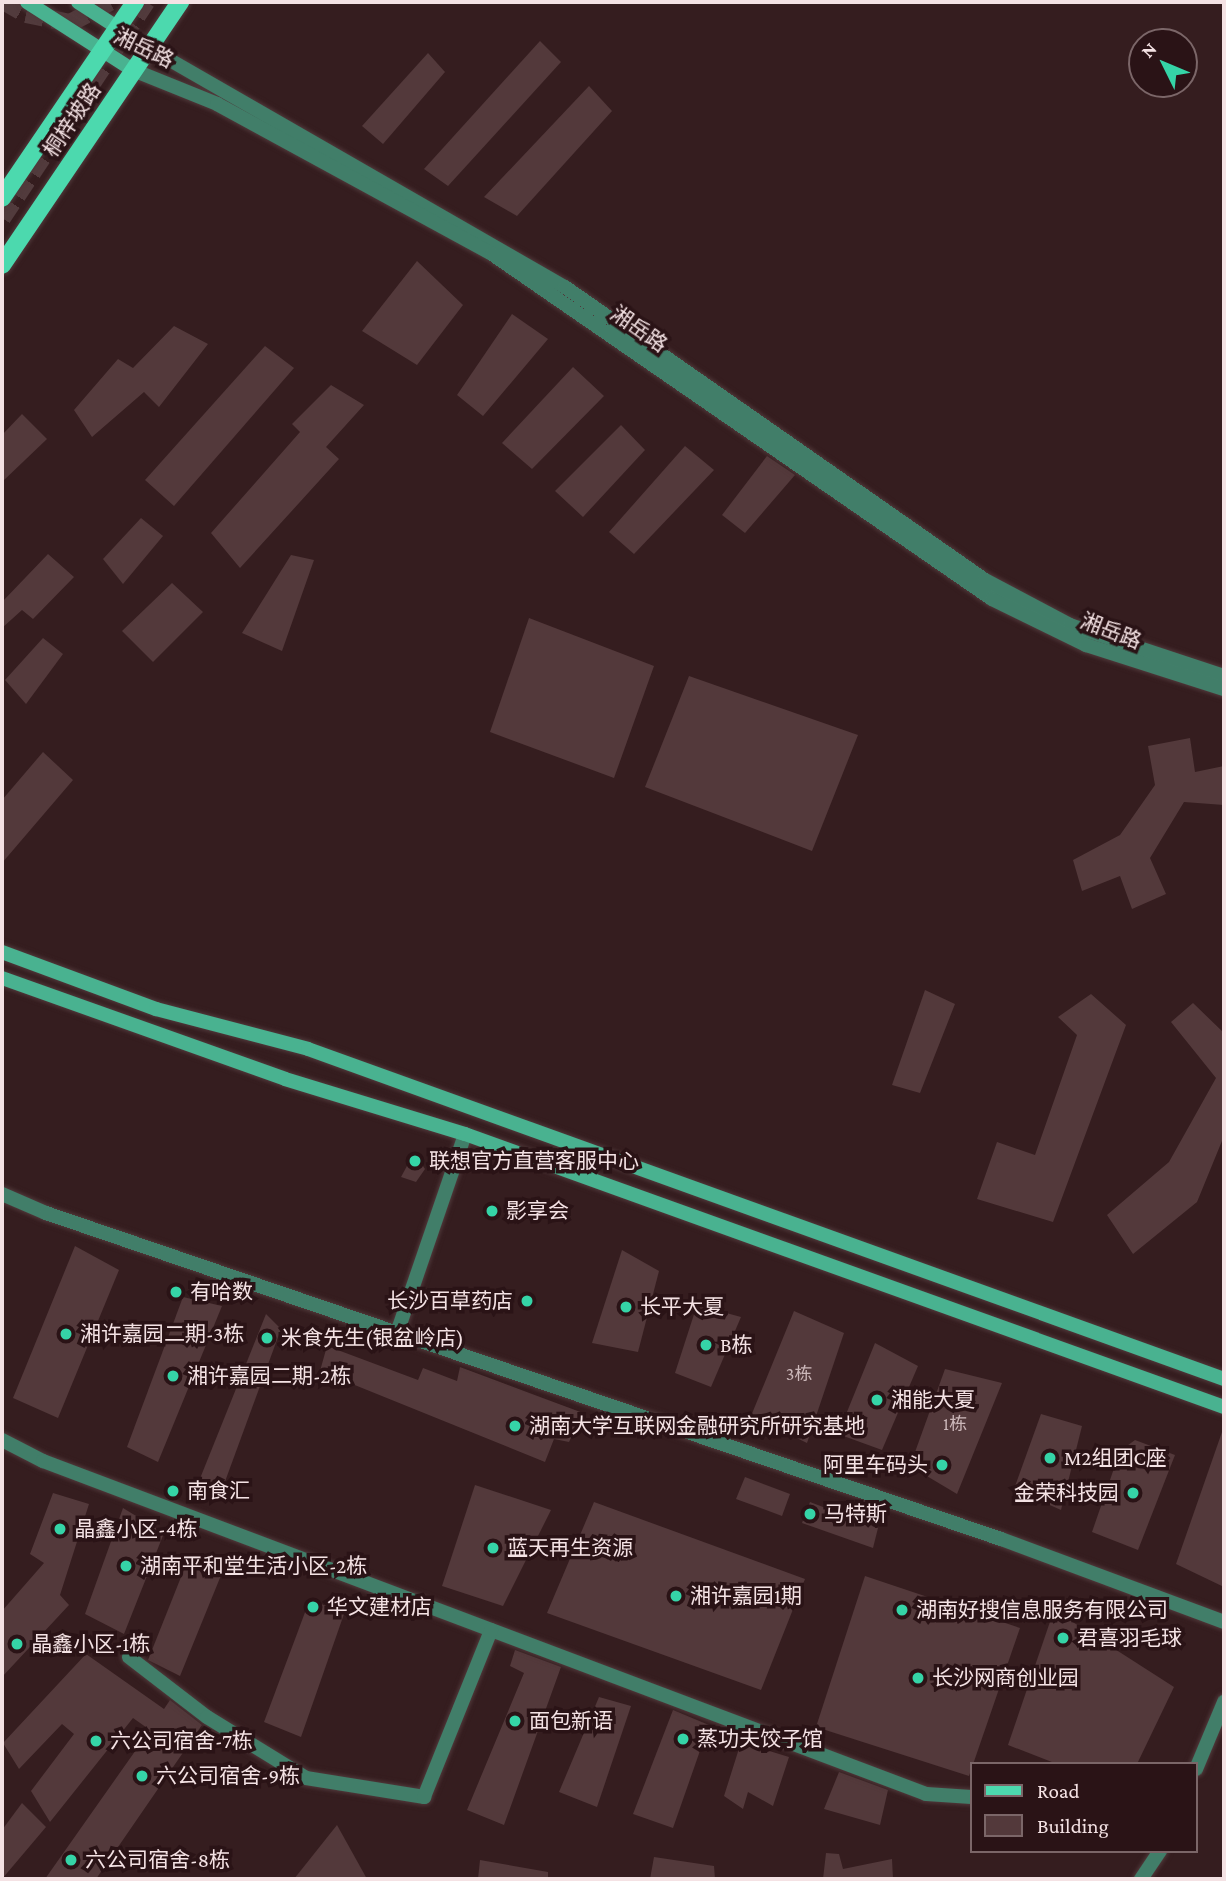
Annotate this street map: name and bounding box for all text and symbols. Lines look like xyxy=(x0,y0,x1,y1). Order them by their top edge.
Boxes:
street label: 湘岳路 xyxy=(110,23,178,73)
north arrow xyxy=(1128,28,1198,98)
text: N xyxy=(1137,38,1161,62)
street label: 桐梓坡路 xyxy=(38,78,106,162)
street label: 湘岳路 xyxy=(606,301,672,357)
street label: 湘岳路 xyxy=(1077,608,1145,654)
place label: 联想官方直营客服中心 xyxy=(429,1148,639,1174)
marker: 联想官方直营客服中心 xyxy=(407,1153,423,1169)
place label: 影享会 xyxy=(506,1198,569,1224)
marker: 影享会 xyxy=(484,1203,500,1219)
place label: 有哈数 xyxy=(190,1279,253,1305)
marker: 有哈数 xyxy=(168,1284,184,1300)
place label: 长沙百草药店 xyxy=(387,1288,513,1314)
marker: 长沙百草药店 xyxy=(519,1293,535,1309)
place label: 长平大夏 xyxy=(640,1294,724,1320)
marker: 长平大夏 xyxy=(618,1299,634,1315)
place label: 湘许嘉园二期-3栋 xyxy=(80,1321,244,1347)
place label: 米食先生(银盆岭店) xyxy=(281,1325,464,1351)
marker: 湘许嘉园二期-3栋 xyxy=(58,1326,74,1342)
marker: 米食先生(银盆岭店) xyxy=(259,1330,275,1346)
place label: B栋 xyxy=(720,1332,752,1358)
marker: B栋 xyxy=(698,1337,714,1353)
place label: 湘许嘉园二期-2栋 xyxy=(187,1363,351,1389)
house number: 3栋 xyxy=(786,1363,812,1385)
marker: 湘许嘉园二期-2栋 xyxy=(165,1368,181,1384)
place label: 湘能大夏 xyxy=(891,1387,975,1413)
marker: 湘能大夏 xyxy=(869,1392,885,1408)
place label: 湖南大学互联网金融研究所研究基地 xyxy=(529,1413,865,1439)
house number: 1栋 xyxy=(943,1413,967,1435)
marker: 湖南大学互联网金融研究所研究基地 xyxy=(507,1418,523,1434)
place label: M2组团C座 xyxy=(1064,1445,1167,1471)
marker: M2组团C座 xyxy=(1042,1450,1058,1466)
place label: 阿里车码头 xyxy=(823,1452,928,1478)
marker: 阿里车码头 xyxy=(934,1457,950,1473)
place label: 南食汇 xyxy=(187,1478,250,1504)
place label: 金荣科技园 xyxy=(1014,1480,1119,1506)
marker: 南食汇 xyxy=(165,1483,181,1499)
marker: 金荣科技园 xyxy=(1125,1485,1141,1501)
place label: 马特斯 xyxy=(824,1501,887,1527)
marker: 马特斯 xyxy=(802,1506,818,1522)
place label: 晶鑫小区-4栋 xyxy=(74,1516,198,1542)
marker: 晶鑫小区-4栋 xyxy=(52,1521,68,1537)
place label: 蓝天再生资源 xyxy=(507,1535,633,1561)
marker: 蓝天再生资源 xyxy=(485,1540,501,1556)
place label: 湖南平和堂生活小区-2栋 xyxy=(140,1553,367,1579)
marker: 湖南平和堂生活小区-2栋 xyxy=(118,1558,134,1574)
place label: 湘许嘉园1期 xyxy=(690,1583,802,1609)
marker: 湘许嘉园1期 xyxy=(668,1588,684,1604)
place label: 华文建材店 xyxy=(327,1594,432,1620)
place label: 湖南好搜信息服务有限公司 xyxy=(916,1597,1168,1623)
marker: 华文建材店 xyxy=(305,1599,321,1615)
marker: 湖南好搜信息服务有限公司 xyxy=(894,1602,910,1618)
place label: 君喜羽毛球 xyxy=(1077,1625,1182,1651)
marker: 君喜羽毛球 xyxy=(1055,1630,1071,1646)
place label: 晶鑫小区-1栋 xyxy=(31,1631,150,1657)
marker: 晶鑫小区-1栋 xyxy=(9,1636,25,1652)
place label: 长沙网商创业园 xyxy=(932,1665,1079,1691)
marker: 长沙网商创业园 xyxy=(910,1670,926,1686)
place label: 面包新语 xyxy=(529,1708,613,1734)
marker: 面包新语 xyxy=(507,1713,523,1729)
place label: 蒸功夫饺子馆 xyxy=(697,1726,823,1752)
place label: 六公司宿舍-7栋 xyxy=(110,1728,253,1754)
marker: 蒸功夫饺子馆 xyxy=(675,1731,691,1747)
marker: 六公司宿舍-7栋 xyxy=(88,1733,104,1749)
legend xyxy=(970,1762,1198,1853)
place label: 六公司宿舍-9栋 xyxy=(156,1763,300,1789)
marker: 六公司宿舍-9栋 xyxy=(134,1768,150,1784)
text: Road xyxy=(1037,1779,1080,1803)
text: Building xyxy=(1037,1814,1109,1838)
place label: 六公司宿舍-8栋 xyxy=(85,1847,230,1873)
marker: 六公司宿舍-8栋 xyxy=(63,1852,79,1868)

